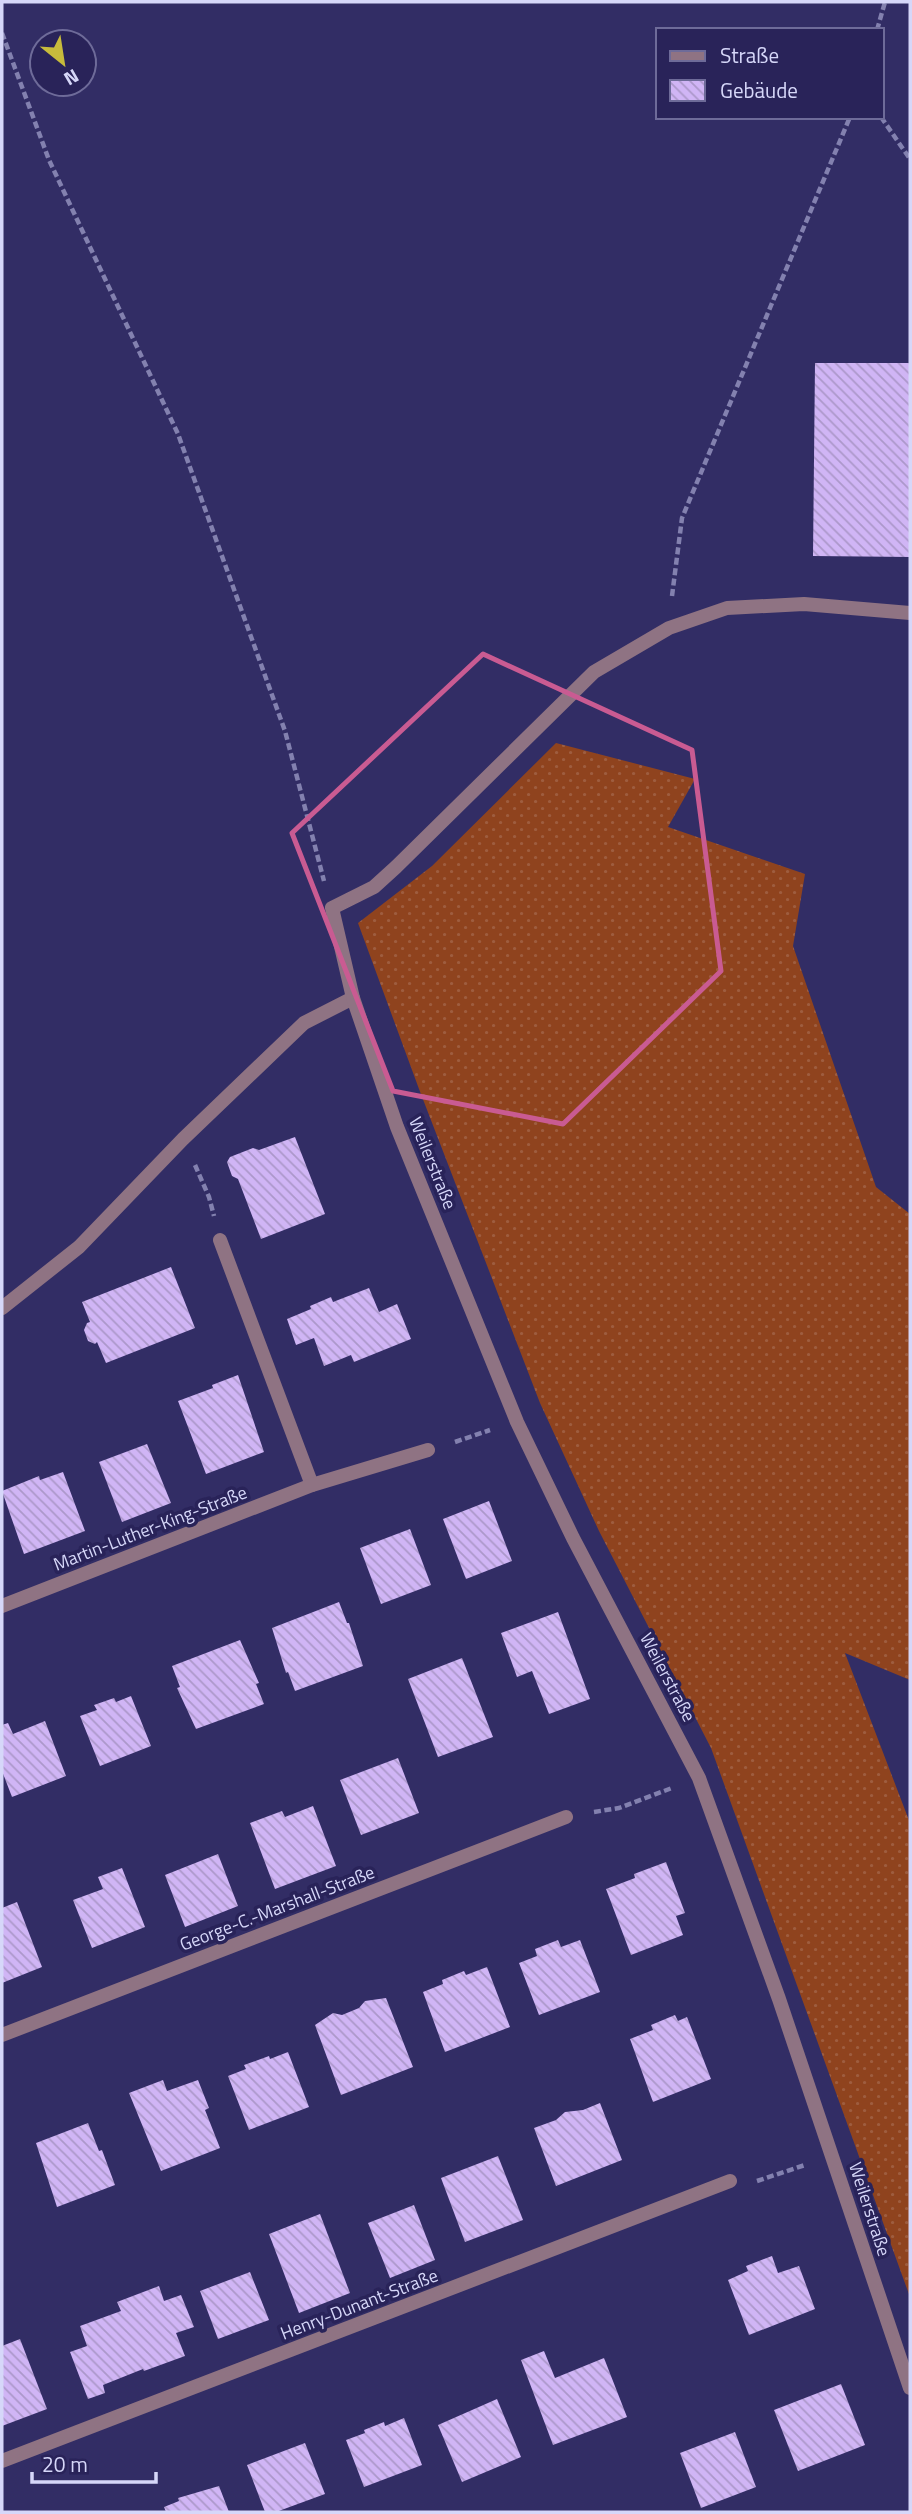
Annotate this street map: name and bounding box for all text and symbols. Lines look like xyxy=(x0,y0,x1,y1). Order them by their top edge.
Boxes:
north arrow xyxy=(28,28,98,98)
legend xyxy=(656,28,884,119)
text: Straße xyxy=(720,39,779,71)
text: N xyxy=(59,62,85,94)
text: Gebäude xyxy=(720,74,798,106)
street label: Weilerstraße xyxy=(402,1113,464,1213)
street label: Martin-Luther-King-Straße xyxy=(49,1479,251,1577)
street label: Weilerstraße xyxy=(633,1628,703,1726)
street label: George-C.-Marshall-Straße xyxy=(176,1858,378,1958)
street label: Weilerstraße xyxy=(842,2158,898,2260)
street label: Henry-Dunant-Straße xyxy=(276,2262,442,2346)
scale bar xyxy=(32,2440,156,2484)
text: 20 m xyxy=(42,2448,88,2480)

